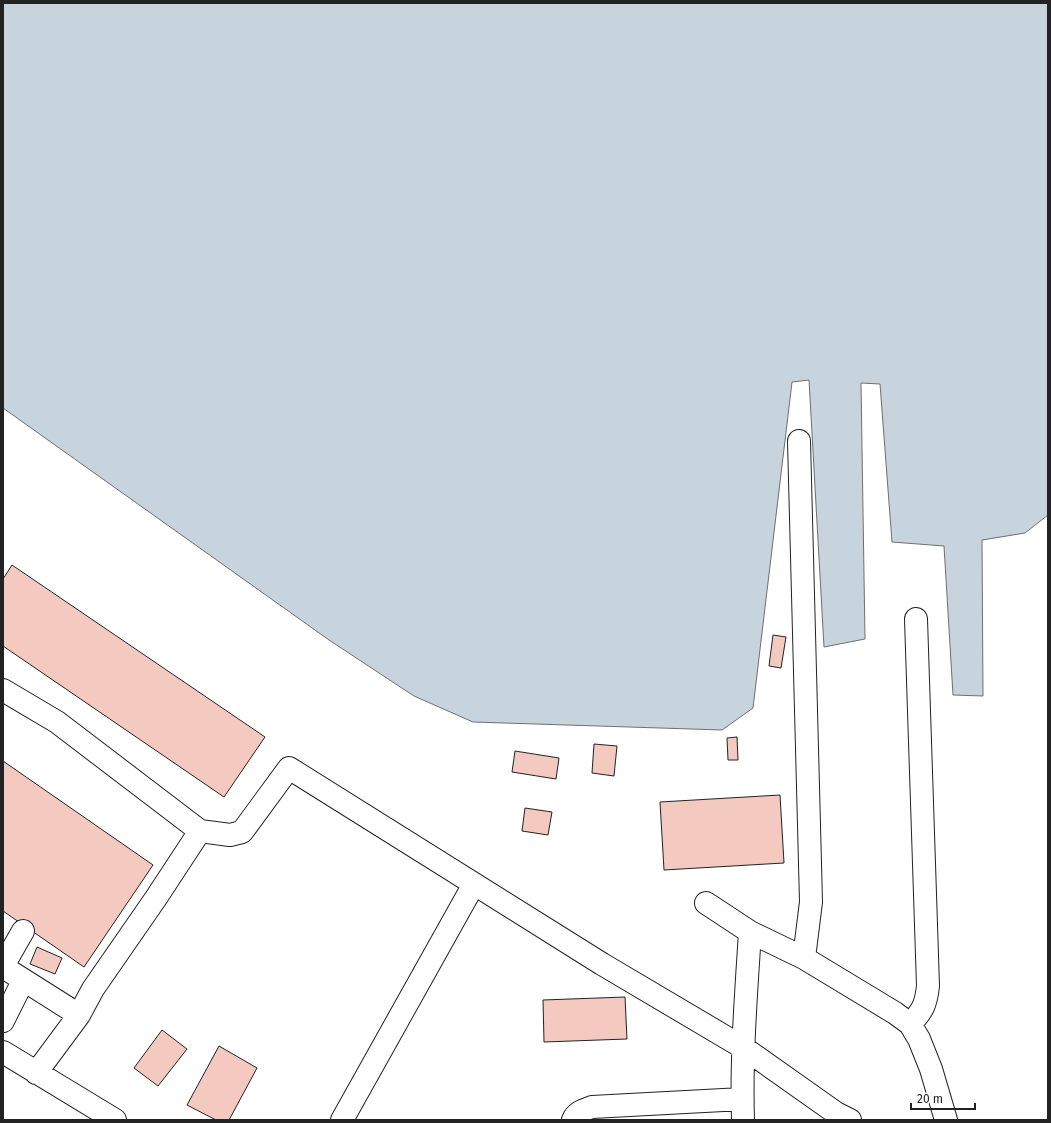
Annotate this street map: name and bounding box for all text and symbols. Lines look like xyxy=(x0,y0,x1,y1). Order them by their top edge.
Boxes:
scale bar xyxy=(911,1085,975,1111)
text: 20 m xyxy=(917,1092,943,1106)

